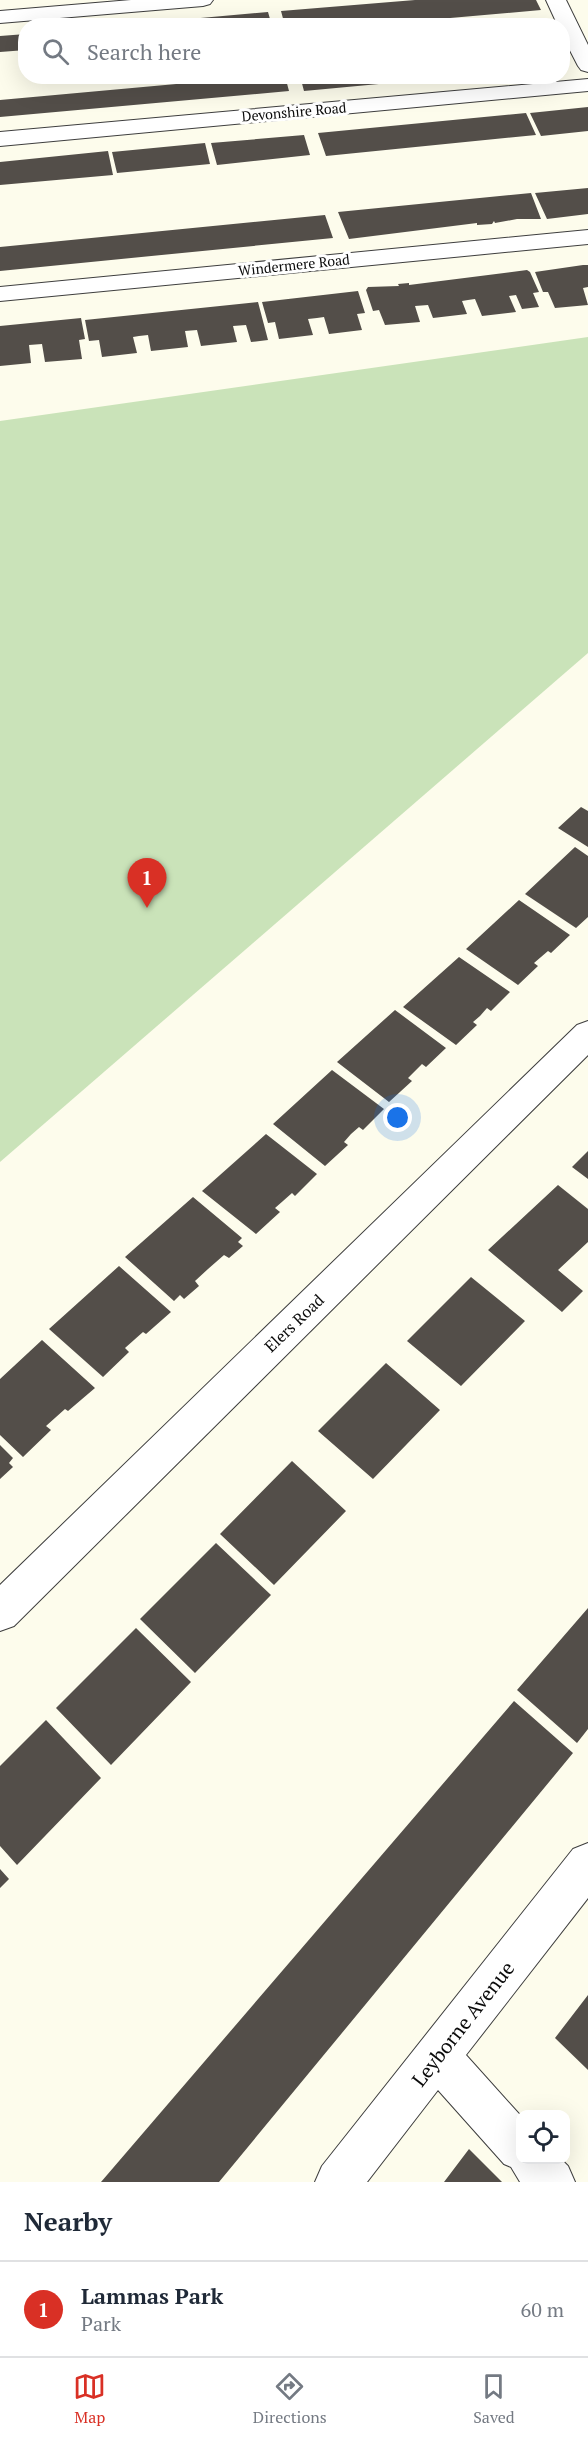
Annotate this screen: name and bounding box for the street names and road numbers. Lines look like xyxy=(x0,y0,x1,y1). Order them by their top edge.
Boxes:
street label: Devonshire Road xyxy=(241,97,347,126)
street label: Windermere Road xyxy=(237,249,351,280)
street label: Elers Road xyxy=(259,1289,329,1357)
street label: Leyborne Avenue xyxy=(405,1955,520,2092)

